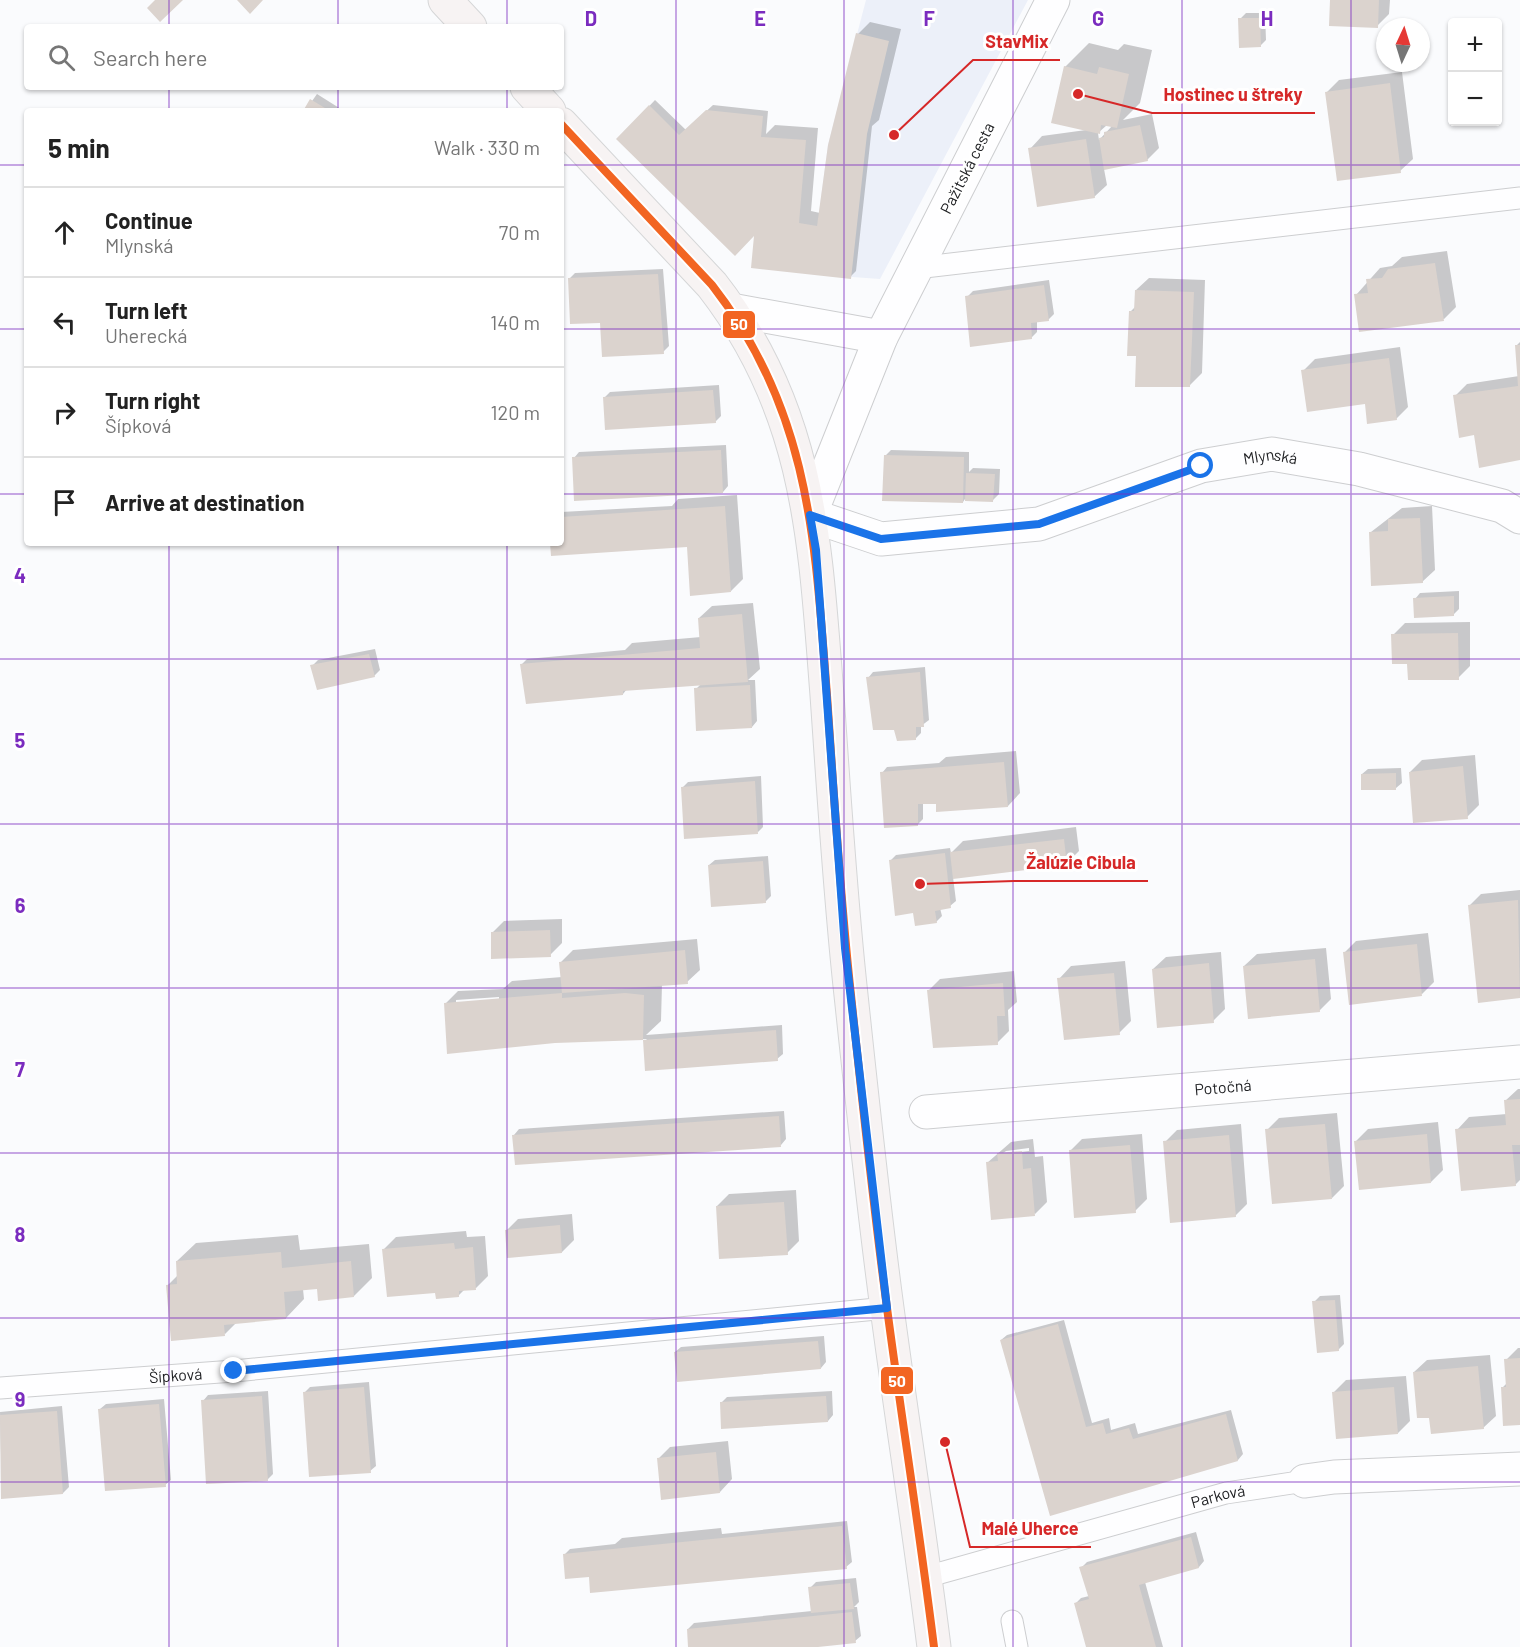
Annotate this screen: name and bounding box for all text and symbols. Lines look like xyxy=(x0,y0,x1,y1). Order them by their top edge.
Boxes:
text: D xyxy=(585,6,597,30)
text: E xyxy=(754,6,766,30)
text: F xyxy=(923,6,935,30)
text: G xyxy=(1092,6,1104,30)
text: H xyxy=(1261,6,1273,30)
north arrow xyxy=(1376,18,1430,72)
map controls xyxy=(1448,18,1502,126)
button: + xyxy=(1448,18,1502,72)
search box xyxy=(24,24,564,90)
callout: StavMix xyxy=(973,24,1060,60)
text: StavMix xyxy=(985,30,1049,52)
icon: search xyxy=(45,41,78,74)
text: Search here xyxy=(93,44,207,70)
button: − xyxy=(1448,72,1502,126)
callout: Hostinec u štreky xyxy=(1152,77,1315,113)
text: Hostinec u štreky xyxy=(1163,83,1303,105)
street label: Pažitská cesta xyxy=(935,119,998,217)
text: 5 min xyxy=(48,132,110,163)
text: Walk · 330 m xyxy=(434,135,540,159)
text: Continue xyxy=(105,207,193,233)
icon: ahead xyxy=(48,216,81,249)
text: 70 m xyxy=(499,220,540,244)
text: Mlynská xyxy=(105,233,174,257)
text: Turn left xyxy=(105,297,188,323)
icon: left xyxy=(48,306,81,339)
text: 140 m xyxy=(490,310,540,334)
line badge: 50 xyxy=(722,310,756,339)
text: 50 xyxy=(730,314,748,333)
text: Uherecká xyxy=(105,323,188,347)
text: Turn right xyxy=(105,387,200,413)
icon: right xyxy=(48,396,81,429)
text: 120 m xyxy=(490,400,540,424)
text: Šípková xyxy=(105,413,172,437)
street label: Mlynská xyxy=(1242,444,1299,468)
route start xyxy=(1187,452,1213,478)
icon: arrive xyxy=(48,486,81,519)
text: Arrive at destination xyxy=(105,489,304,515)
text: 4 xyxy=(14,563,26,587)
text: 5 xyxy=(15,728,26,752)
callout: Žalúzie Cibula xyxy=(1014,845,1148,881)
text: Žalúzie Cibula xyxy=(1026,851,1136,873)
text: 6 xyxy=(15,893,26,917)
text: 7 xyxy=(15,1057,25,1081)
street label: Potočná xyxy=(1194,1075,1252,1098)
text: 8 xyxy=(15,1222,26,1246)
route end xyxy=(220,1357,246,1383)
street label: Šípková xyxy=(148,1363,203,1386)
line badge: 50 xyxy=(880,1366,914,1395)
text: 50 xyxy=(888,1371,906,1390)
text: 9 xyxy=(15,1387,25,1411)
street label: Parková xyxy=(1189,1480,1246,1511)
callout: Malé Uherce xyxy=(970,1511,1091,1547)
text: Malé Uherce xyxy=(981,1517,1079,1539)

